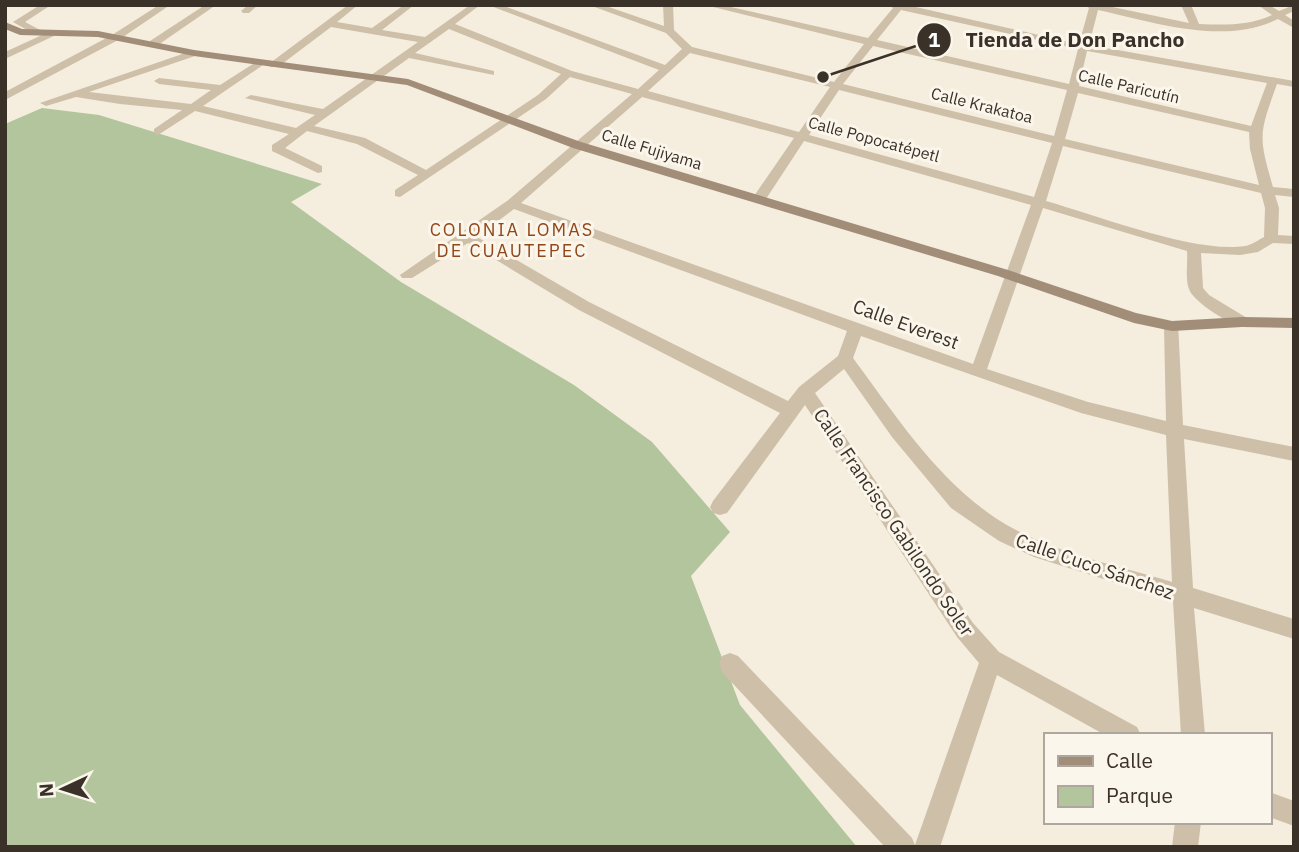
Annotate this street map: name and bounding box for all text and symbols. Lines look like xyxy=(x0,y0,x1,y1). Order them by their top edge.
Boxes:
callout: Tienda de Don Pancho xyxy=(917,19,1199,61)
text: 1 xyxy=(928,25,941,53)
text: Tienda de Don Pancho xyxy=(966,25,1185,53)
street label: Calle Paricutín xyxy=(1076,65,1182,107)
street label: Calle Krakatoa xyxy=(929,83,1035,127)
street label: Calle Popocatépetl xyxy=(806,112,942,166)
street label: Calle Fujiyama xyxy=(599,124,705,174)
district label: COLONIA LOMAS DE CUAUTEPEC xyxy=(430,218,594,262)
street label: Calle Everest xyxy=(850,294,962,354)
street label: Calle Francisco Gabilondo Soler xyxy=(809,404,979,640)
street label: Calle Cuco Sánchez xyxy=(1013,528,1177,604)
legend xyxy=(1044,733,1271,824)
text: Calle xyxy=(1106,746,1153,774)
north arrow xyxy=(28,754,98,824)
text: Parque xyxy=(1106,781,1173,809)
text: N xyxy=(34,782,58,798)

